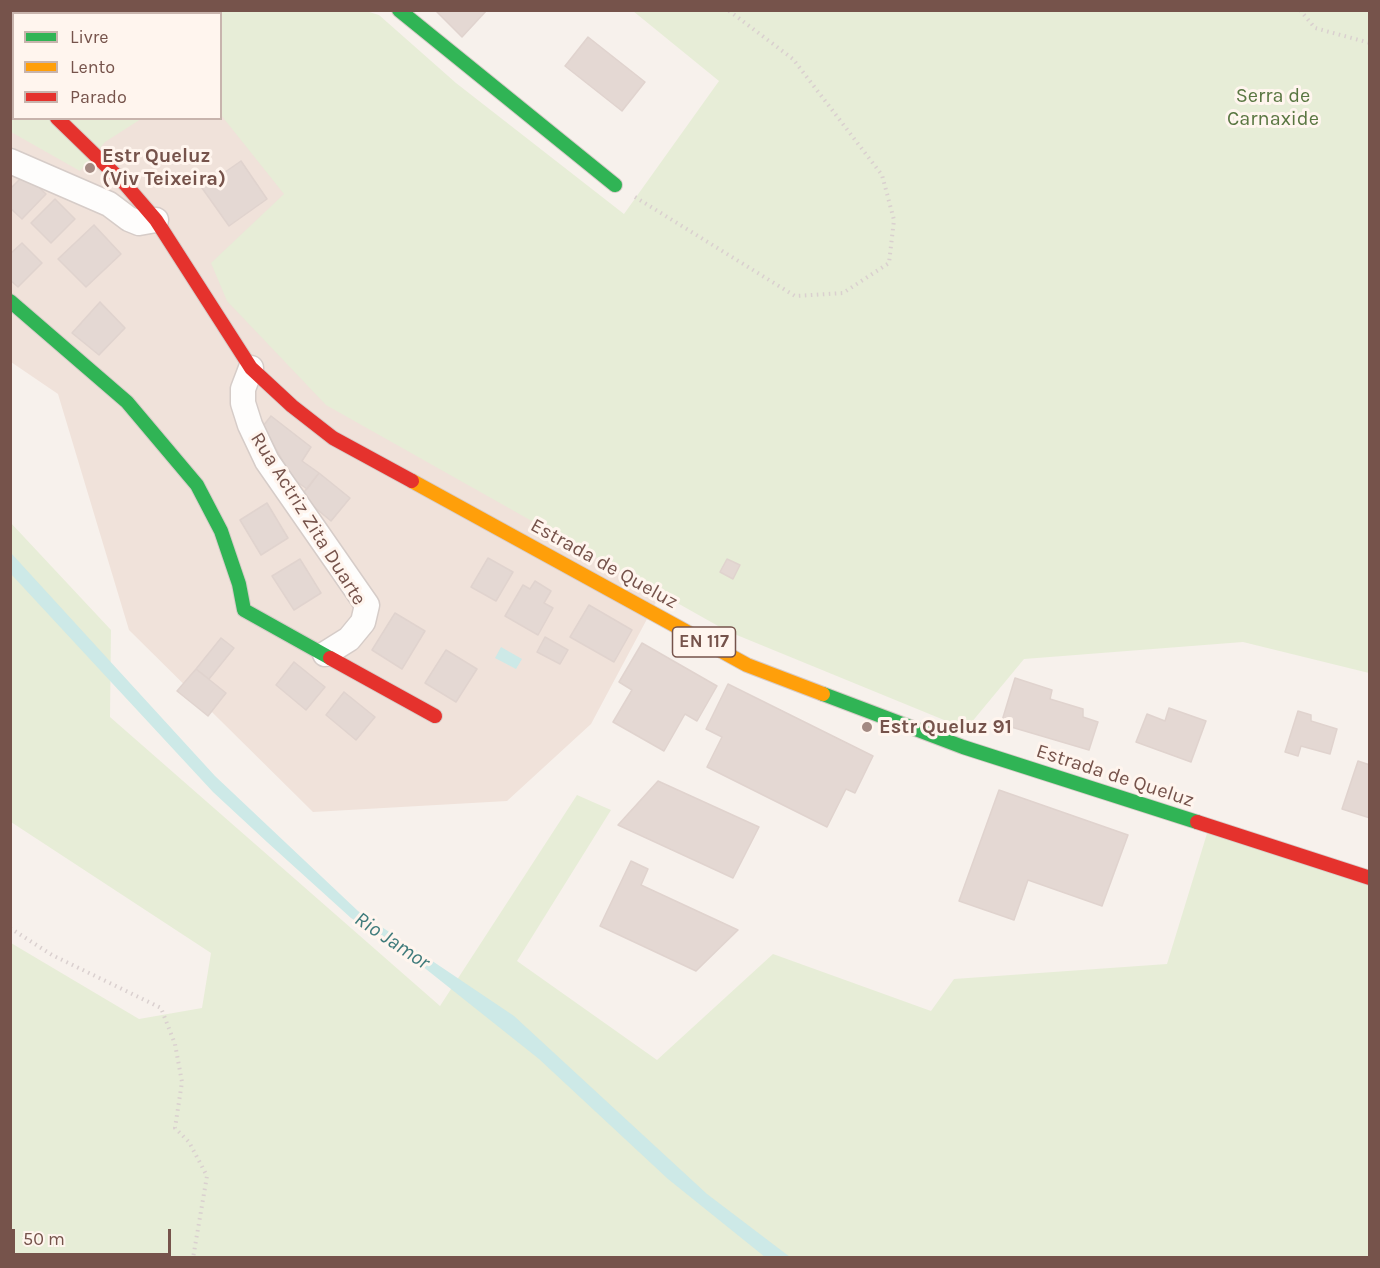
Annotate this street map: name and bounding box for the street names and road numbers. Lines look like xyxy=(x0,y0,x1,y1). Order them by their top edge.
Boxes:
street label: Rua Actriz Zita Duarte xyxy=(245,428,371,610)
street label: Estrada de Queluz xyxy=(526,514,682,614)
road number: EN 117 xyxy=(672,627,736,657)
street label: Estrada de Queluz xyxy=(1033,739,1197,813)

